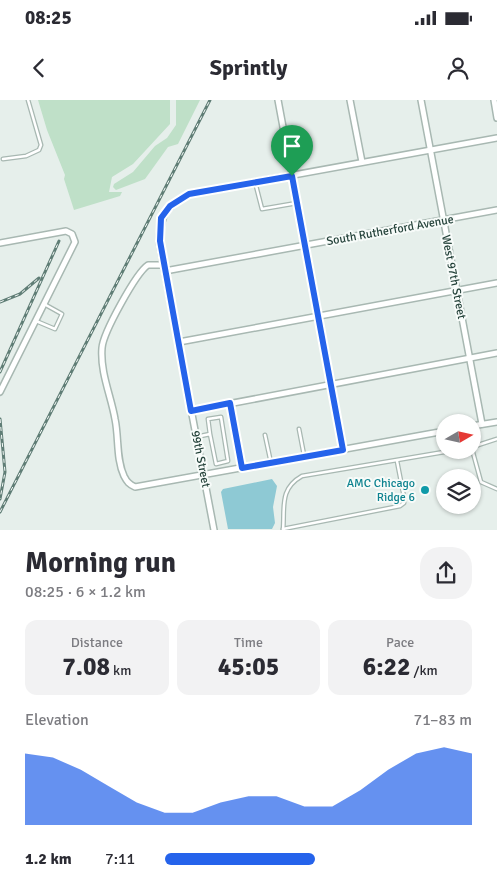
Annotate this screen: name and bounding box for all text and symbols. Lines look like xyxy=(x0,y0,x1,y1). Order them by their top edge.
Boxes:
text: 08:25 xyxy=(25,6,72,30)
icon: back xyxy=(25,54,53,82)
text: Sprintly xyxy=(210,54,287,81)
icon: person xyxy=(444,54,472,82)
pin xyxy=(271,125,313,176)
icon: arrive xyxy=(278,132,306,160)
street label: South Rutherford Avenue xyxy=(325,212,455,249)
street label: West 97th Street xyxy=(438,234,469,320)
north arrow xyxy=(436,414,481,459)
map controls xyxy=(436,414,481,514)
street label: 99th Street xyxy=(188,429,213,489)
button: layers xyxy=(436,469,481,514)
place label: AMC Chicago Ridge 6 xyxy=(347,476,415,505)
marker: AMC Chicago Ridge 6 xyxy=(419,484,431,496)
text: Morning run xyxy=(25,546,176,580)
button: share xyxy=(420,547,472,599)
text: 08:25 · 6 × 1.2 km xyxy=(25,582,146,602)
text: Distance xyxy=(71,634,123,651)
text: Time xyxy=(234,634,263,651)
text: Pace xyxy=(386,634,414,651)
text: 7.08 xyxy=(62,651,110,682)
text: 45:05 xyxy=(218,651,279,682)
text: 6:22 xyxy=(363,651,411,682)
text: km xyxy=(110,662,131,679)
text: /km xyxy=(411,662,438,679)
text: Elevation xyxy=(25,710,89,730)
text: 71–83 m xyxy=(414,710,472,730)
text: 1.2 km xyxy=(25,849,72,869)
text: 7:11 xyxy=(105,849,135,869)

